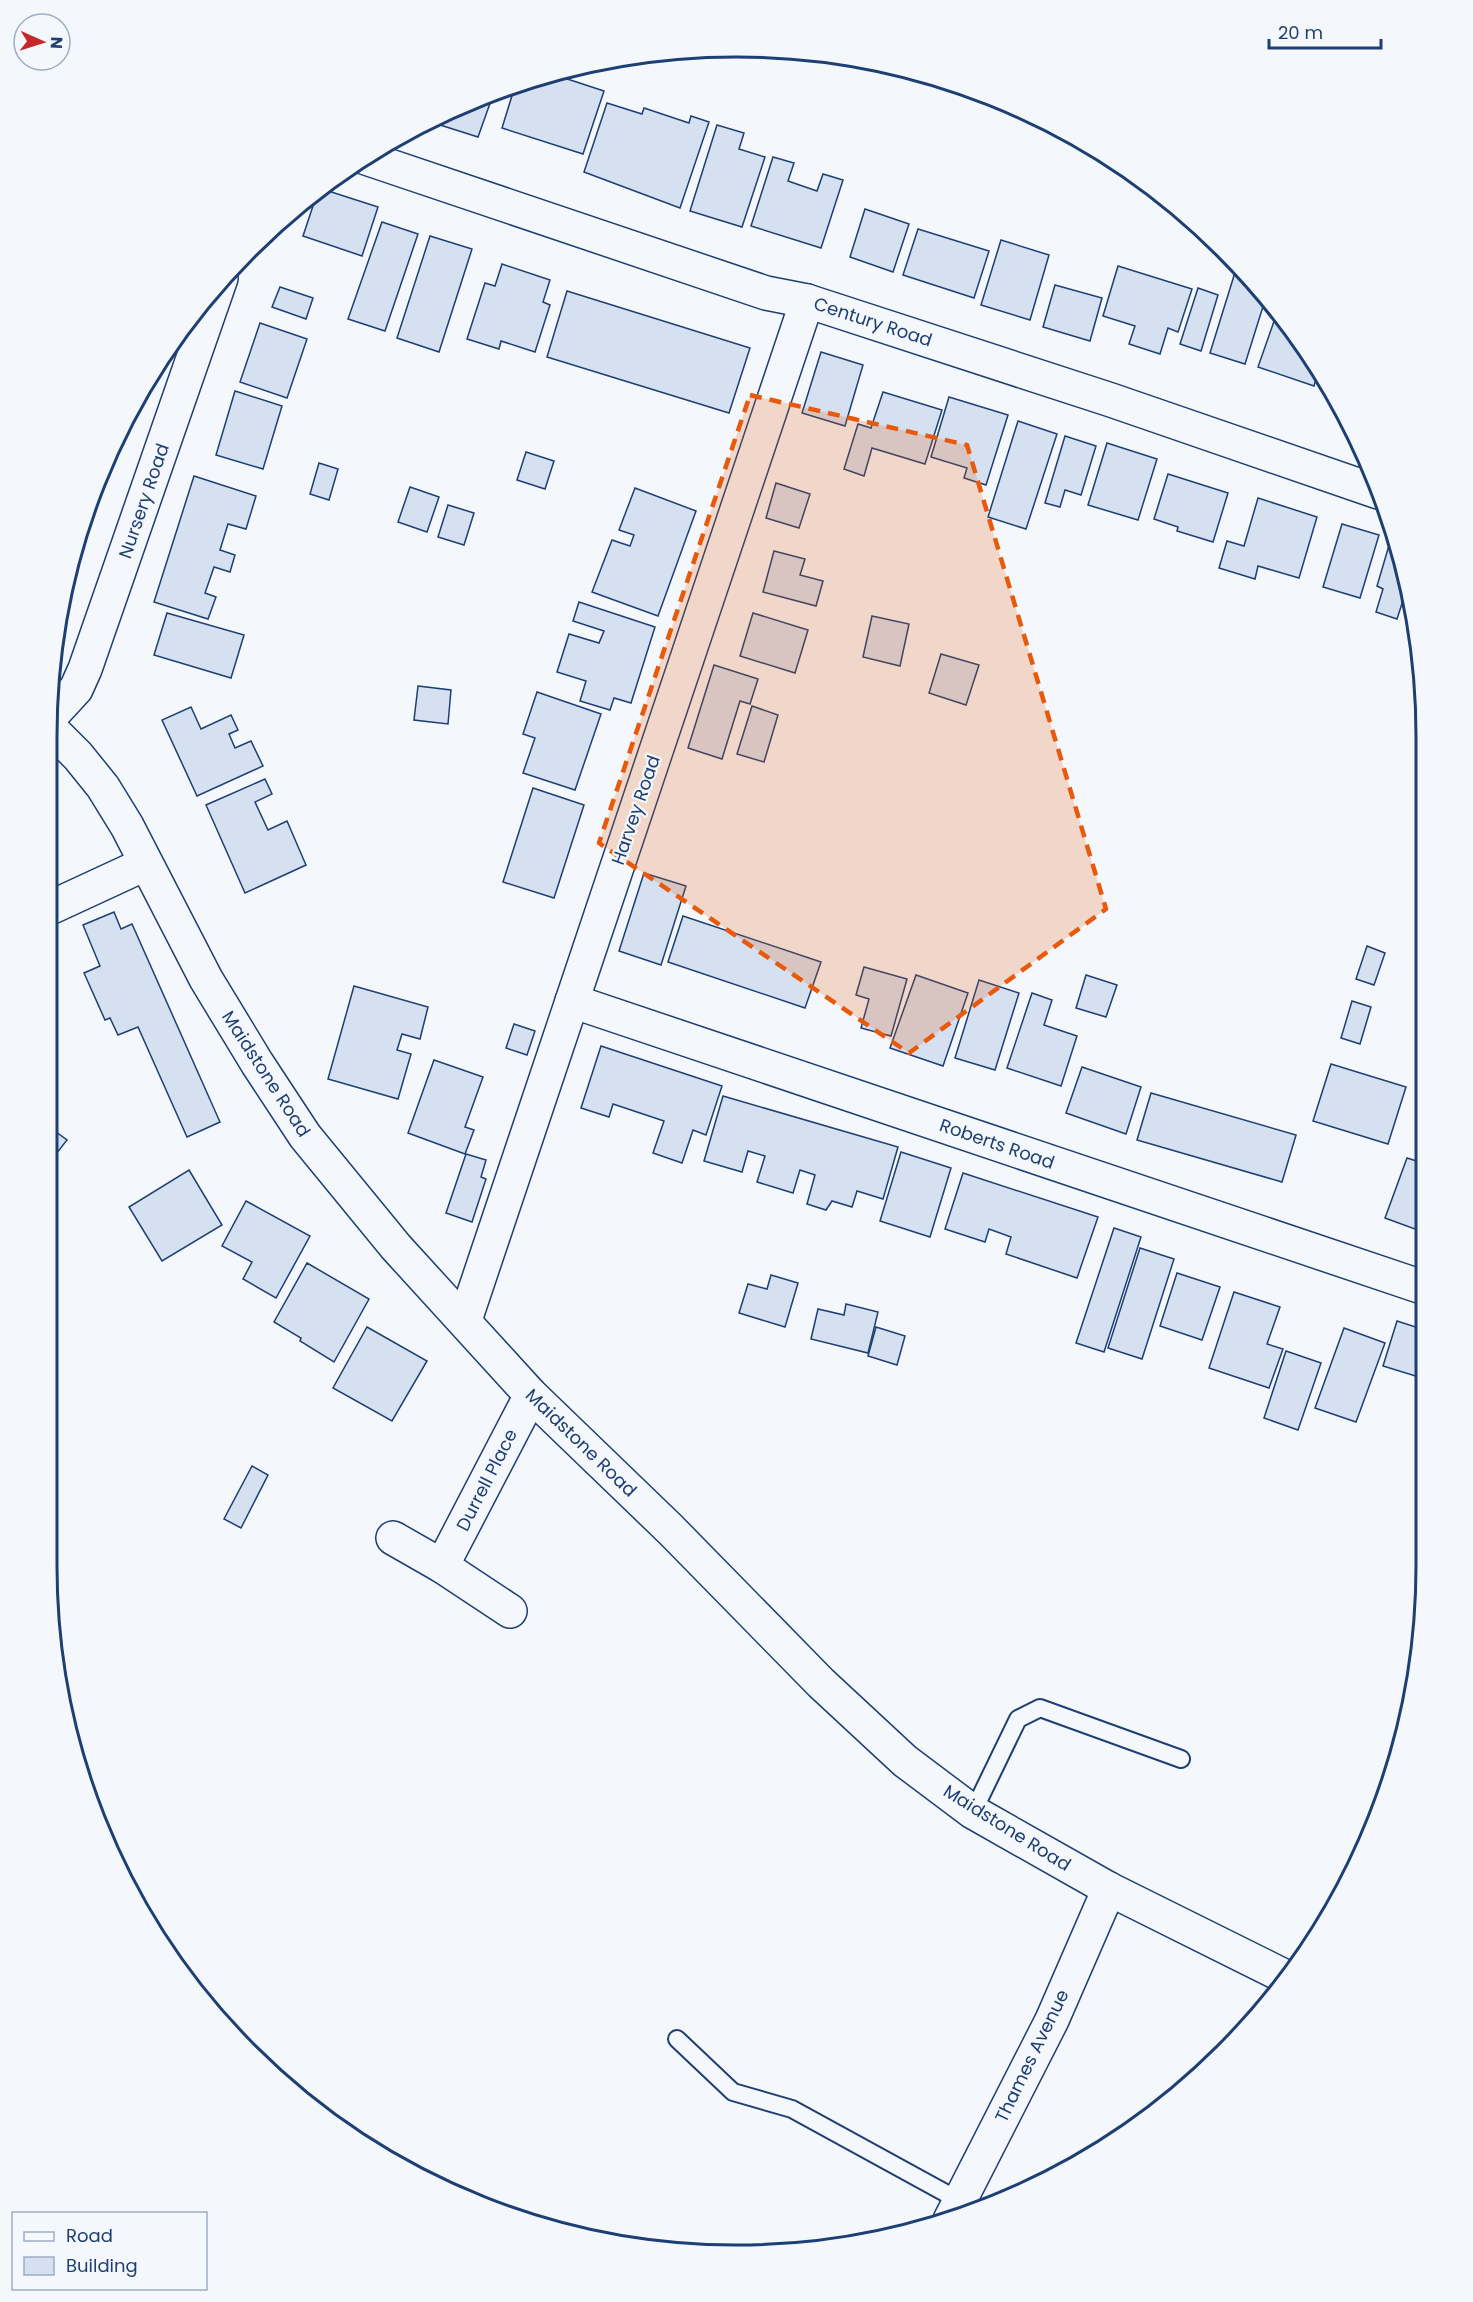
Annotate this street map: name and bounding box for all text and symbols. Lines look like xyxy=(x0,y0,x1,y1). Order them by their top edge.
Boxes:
north arrow xyxy=(12,12,72,72)
scale bar xyxy=(1269,12,1382,50)
text: 20 m xyxy=(1278,20,1323,45)
text: N xyxy=(45,36,68,49)
street label: Century Road xyxy=(811,291,936,352)
street label: Nursery Road xyxy=(112,440,175,562)
street label: Harvey Road xyxy=(605,752,666,868)
street label: Maidstone Road xyxy=(216,1006,317,1142)
street label: Roberts Road xyxy=(936,1112,1058,1175)
street label: Maidstone Road xyxy=(520,1383,643,1502)
street label: Durrell Place xyxy=(450,1424,523,1535)
street label: Maidstone Road xyxy=(939,1778,1076,1877)
street label: Thames Avenue xyxy=(989,1985,1075,2126)
legend xyxy=(12,2212,207,2290)
text: Road xyxy=(66,2223,113,2248)
text: Building xyxy=(66,2253,138,2278)

